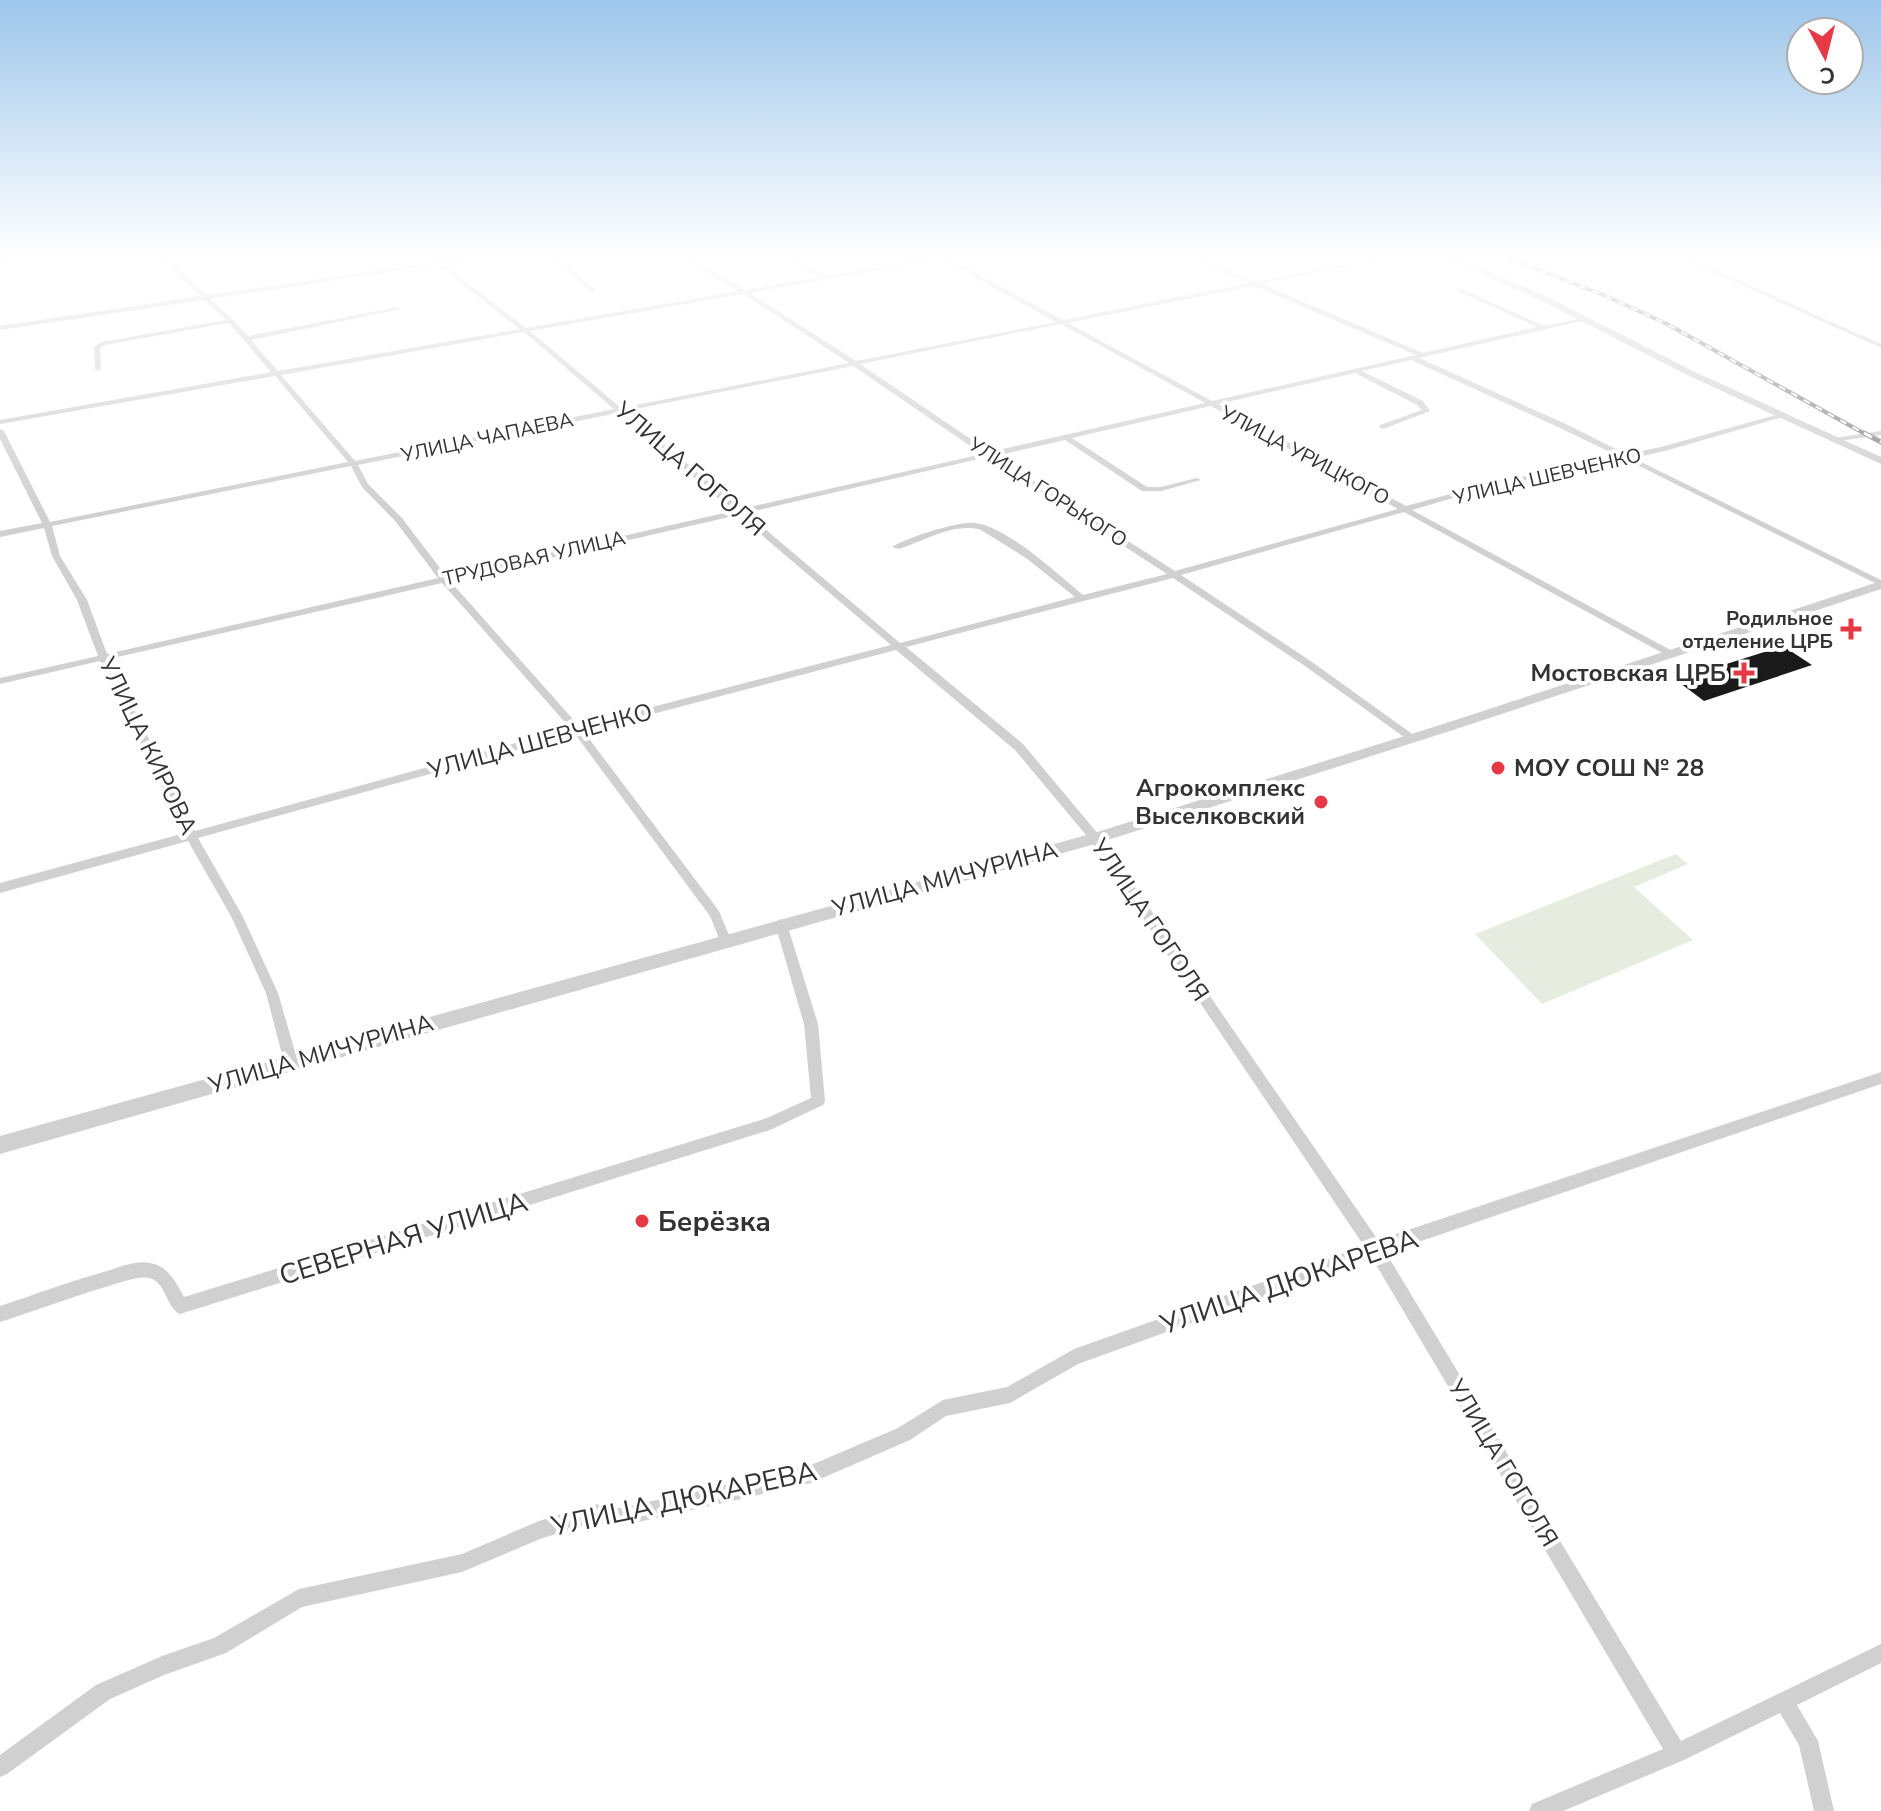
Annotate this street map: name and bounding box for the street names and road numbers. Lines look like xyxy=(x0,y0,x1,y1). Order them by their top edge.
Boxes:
street label: УЛИЦА ГОГОЛЯ xyxy=(607,394,772,543)
street label: УЛИЦА УРИЦКОГО xyxy=(1214,399,1394,512)
street label: УЛИЦА ЧАПАЕВА xyxy=(398,406,576,469)
street label: УЛИЦА ГОРЬКОГО xyxy=(962,430,1132,554)
street label: УЛИЦА ШЕВЧЕНКО xyxy=(1449,442,1644,512)
street label: ТРУДОВАЯ УЛИЦА xyxy=(440,524,628,593)
street label: УЛИЦА КИРОВА xyxy=(91,651,205,840)
street label: УЛИЦА ШЕВЧЕНКО xyxy=(423,696,656,787)
street label: УЛИЦА ГОГОЛЯ xyxy=(1083,832,1216,1008)
street label: УЛИЦА МИЧУРИНА xyxy=(828,833,1062,925)
street label: УЛИЦА МИЧУРИНА xyxy=(204,1006,438,1102)
street label: СЕВЕРНАЯ УЛИЦА xyxy=(274,1183,532,1295)
street label: УЛИЦА ДЮКАРЕВА xyxy=(1154,1220,1423,1344)
street label: УЛИЦА ГОГОЛЯ xyxy=(1440,1373,1566,1553)
street label: УЛИЦА ДЮКАРЕВА xyxy=(547,1452,820,1546)

